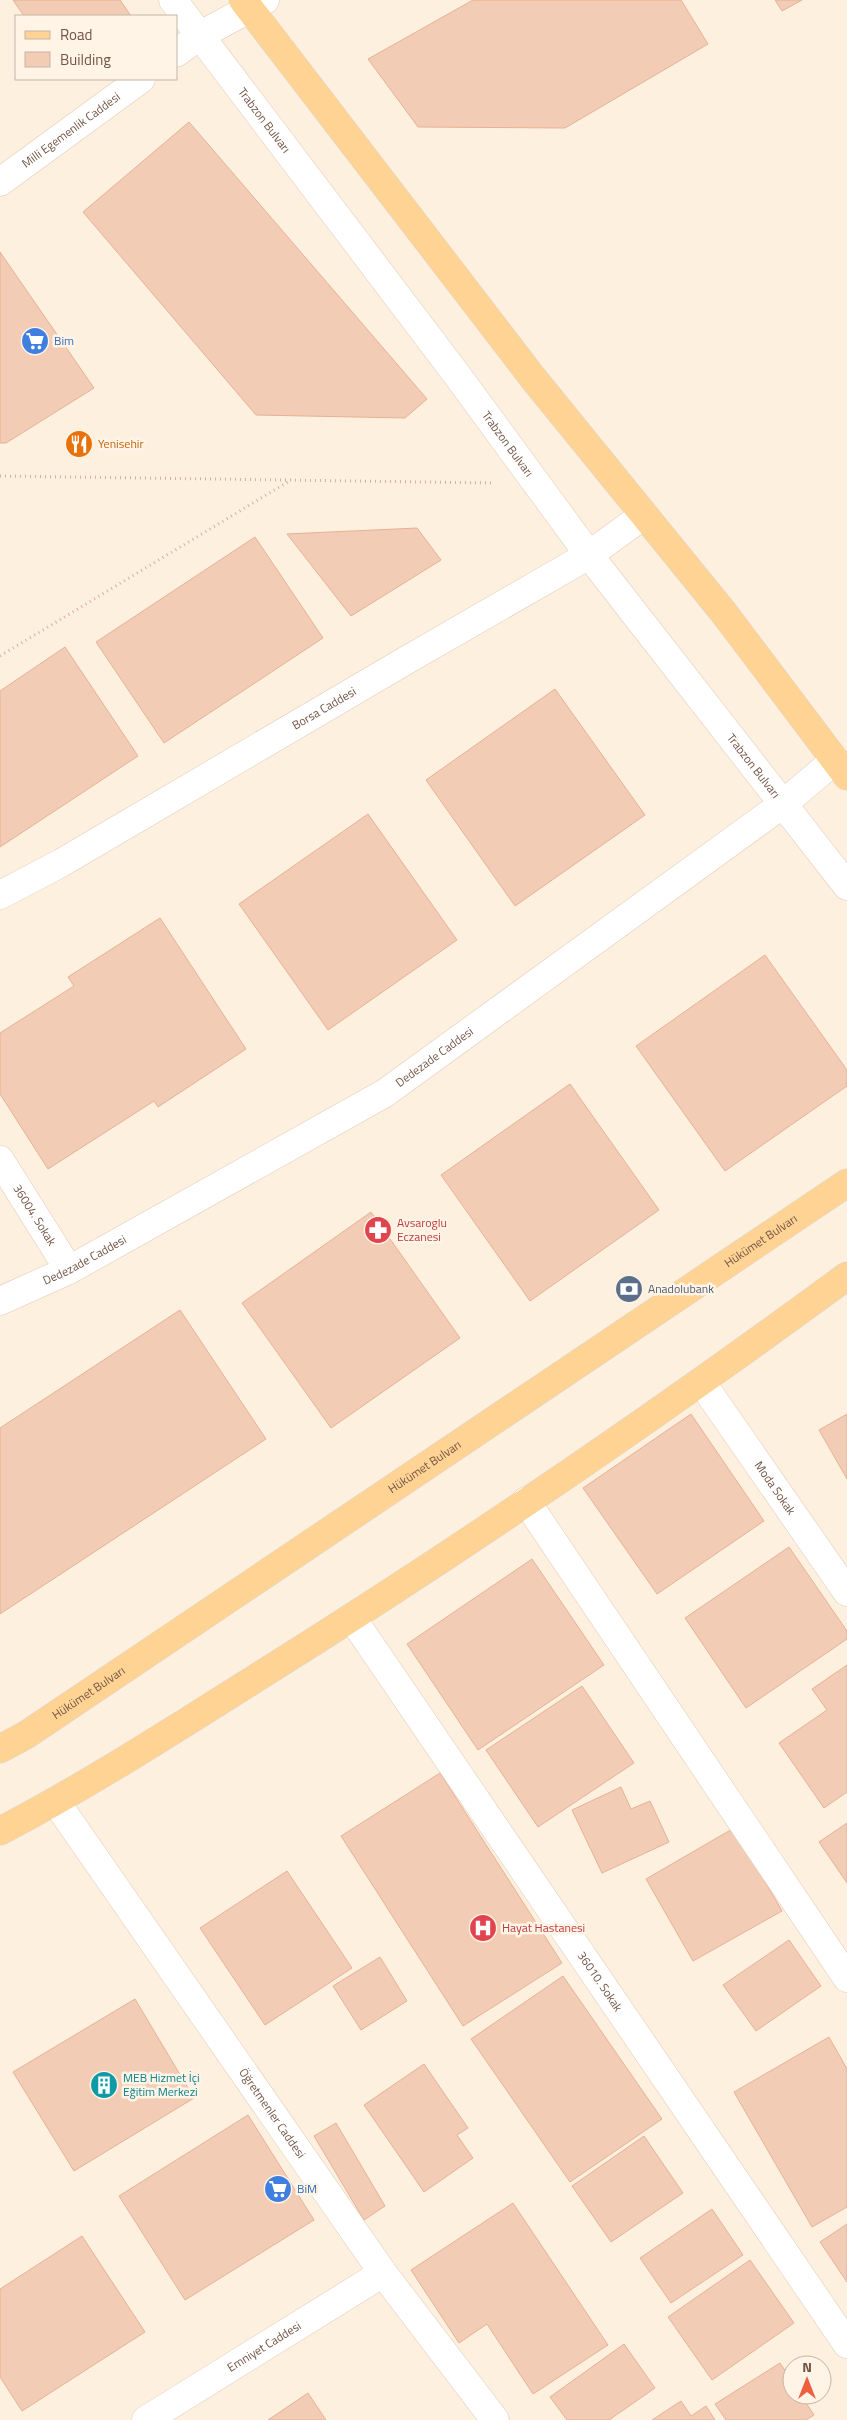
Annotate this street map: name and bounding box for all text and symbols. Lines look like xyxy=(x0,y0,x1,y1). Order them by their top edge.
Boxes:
legend xyxy=(15,15,178,80)
text: Road xyxy=(60,23,92,46)
text: Building xyxy=(60,48,111,71)
street label: Trabzon Bulvarı xyxy=(234,83,296,157)
street label: Milli Egemenlik Caddesi xyxy=(17,87,124,172)
supermarket icon: Bim xyxy=(20,326,50,356)
place label: Bim xyxy=(54,331,74,350)
street label: Trabzon Bulvarı xyxy=(477,407,539,481)
restaurant icon: Yenisehir xyxy=(64,429,94,459)
place label: Yenisehir xyxy=(98,434,144,453)
street label: Borsa Caddesi xyxy=(288,682,360,734)
street label: Trabzon Bulvarı xyxy=(722,729,785,802)
street label: Dedezade Caddesi xyxy=(391,1022,477,1091)
street label: 36004. Sokak xyxy=(9,1180,62,1249)
street label: Hükümet Bulvarı xyxy=(720,1209,801,1272)
place label: Avsaroglu Eczanesi xyxy=(397,1213,447,1246)
pharmacy icon: Avsaroglu Eczanesi xyxy=(363,1215,393,1245)
street label: Dedezade Caddesi xyxy=(40,1230,130,1290)
bank icon: Anadolubank xyxy=(614,1274,644,1304)
place label: Anadolubank xyxy=(648,1279,714,1298)
street label: Hükümet Bulvarı xyxy=(384,1435,465,1498)
street label: Moda Sokak xyxy=(750,1457,801,1519)
street label: Hükümet Bulvarı xyxy=(48,1661,129,1724)
hospital icon: Hayat Hastanesi xyxy=(468,1913,498,1943)
place label: Hayat Hastanesi xyxy=(502,1918,585,1937)
street label: 36010. Sokak xyxy=(573,1947,628,2015)
street label: Öğretmenler Caddesi xyxy=(234,2064,311,2162)
place label: MEB Hizmet İçi Eğitim Merkezi xyxy=(123,2068,200,2101)
building icon: MEB Hizmet İçi Eğitim Merkezi xyxy=(89,2070,119,2100)
supermarket icon: BiM xyxy=(263,2174,293,2204)
place label: BiM xyxy=(297,2179,317,2198)
street label: Emniyet Caddesi xyxy=(223,2316,305,2377)
north arrow xyxy=(782,2355,832,2405)
text: N xyxy=(802,2356,812,2377)

